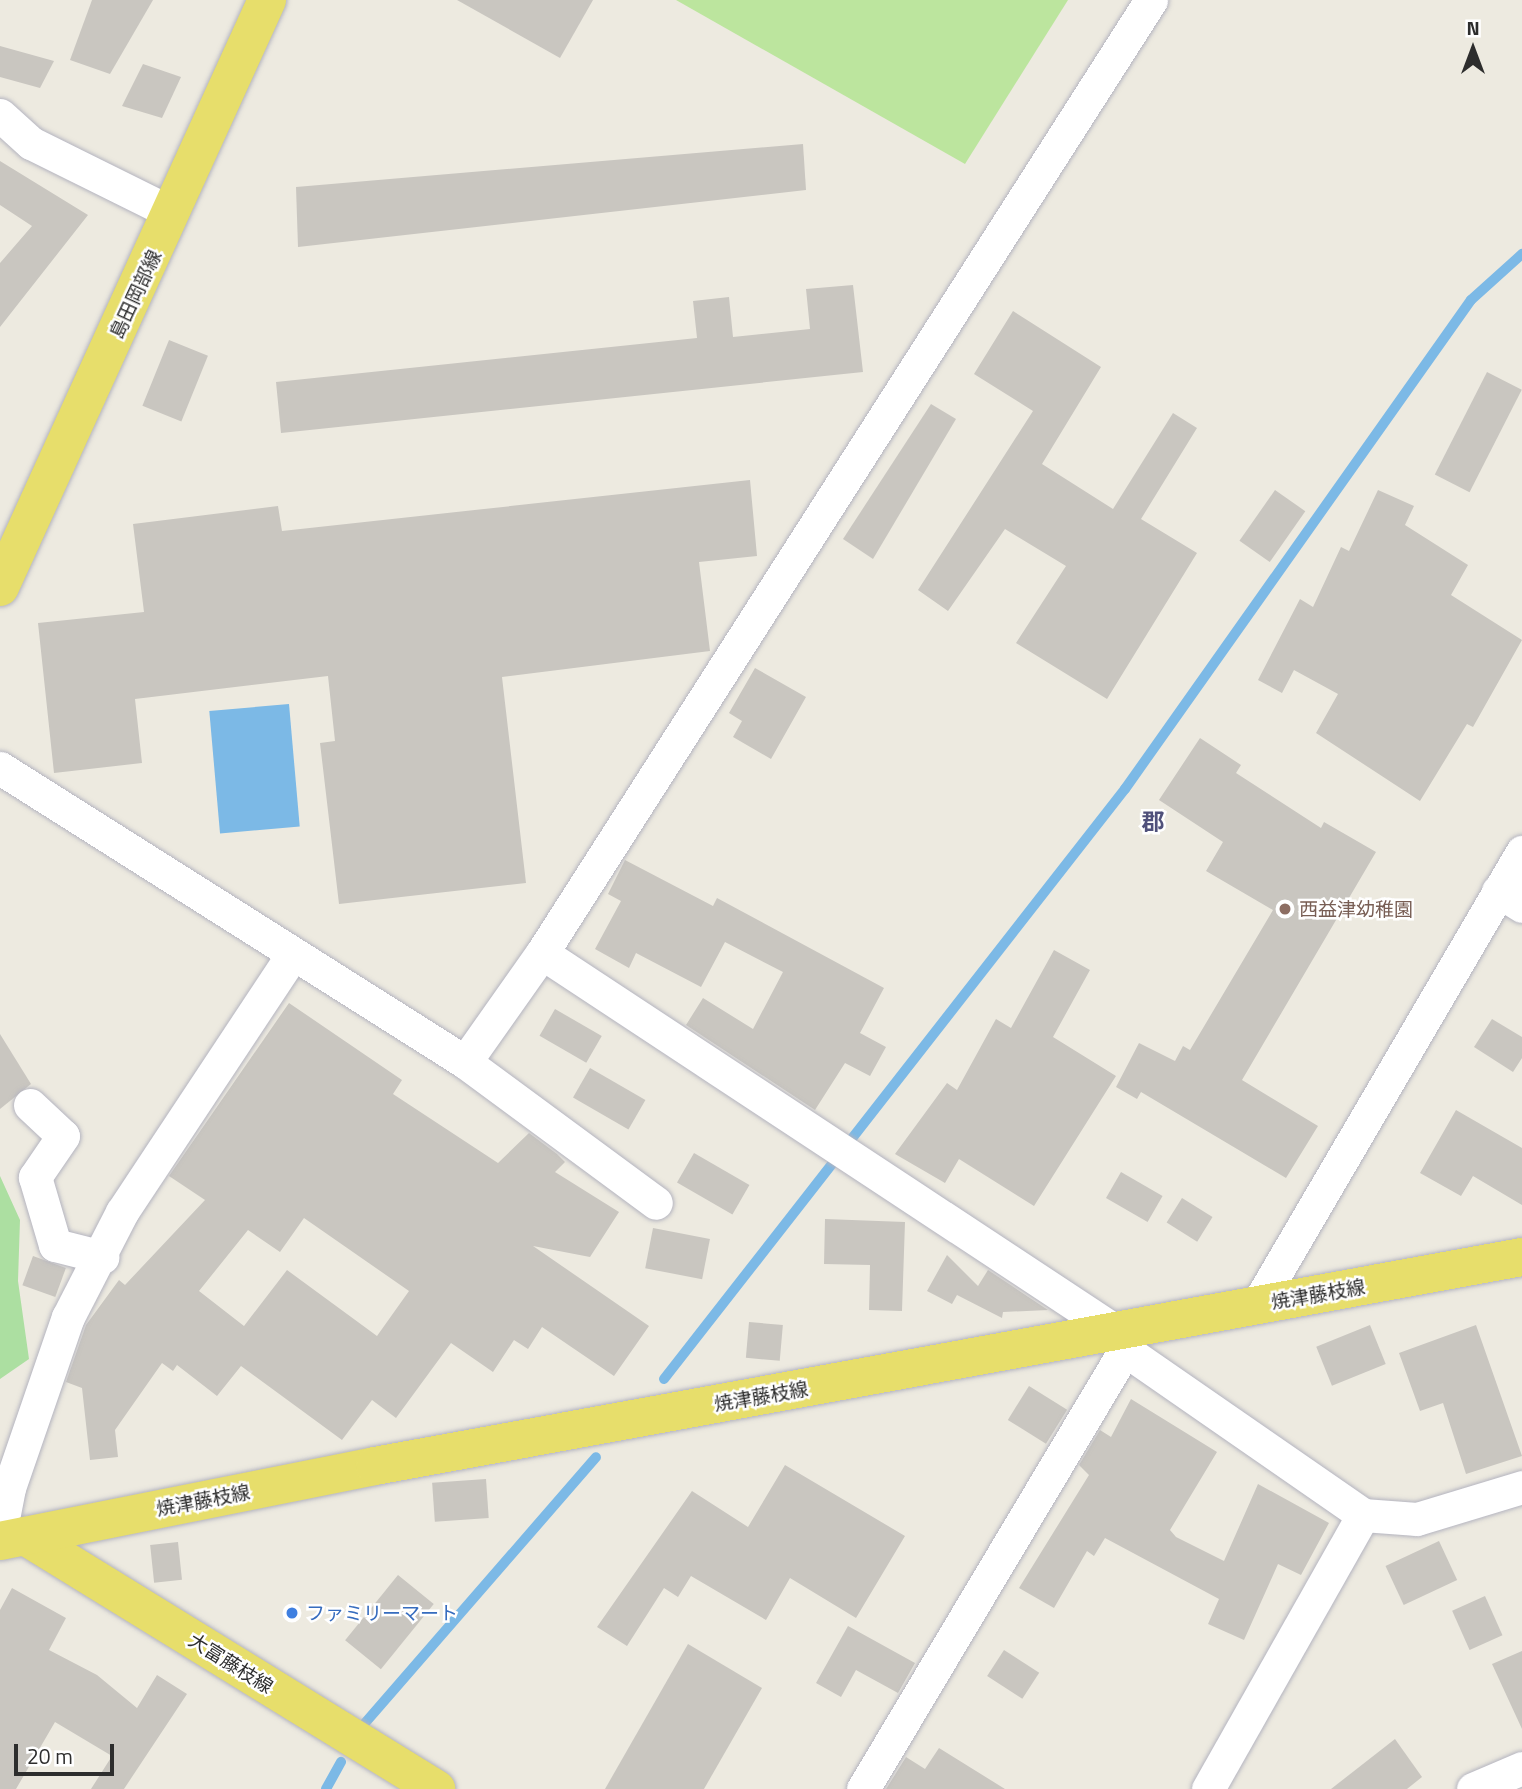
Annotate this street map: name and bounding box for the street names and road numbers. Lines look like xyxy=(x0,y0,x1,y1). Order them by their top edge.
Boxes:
street label: 島田岡部線 xyxy=(105,246,165,342)
street label: 焼津藤枝線 xyxy=(1269,1275,1367,1313)
street label: 焼津藤枝線 xyxy=(712,1377,810,1415)
street label: 焼津藤枝線 xyxy=(154,1480,252,1520)
street label: 大富藤枝線 xyxy=(185,1628,277,1698)

